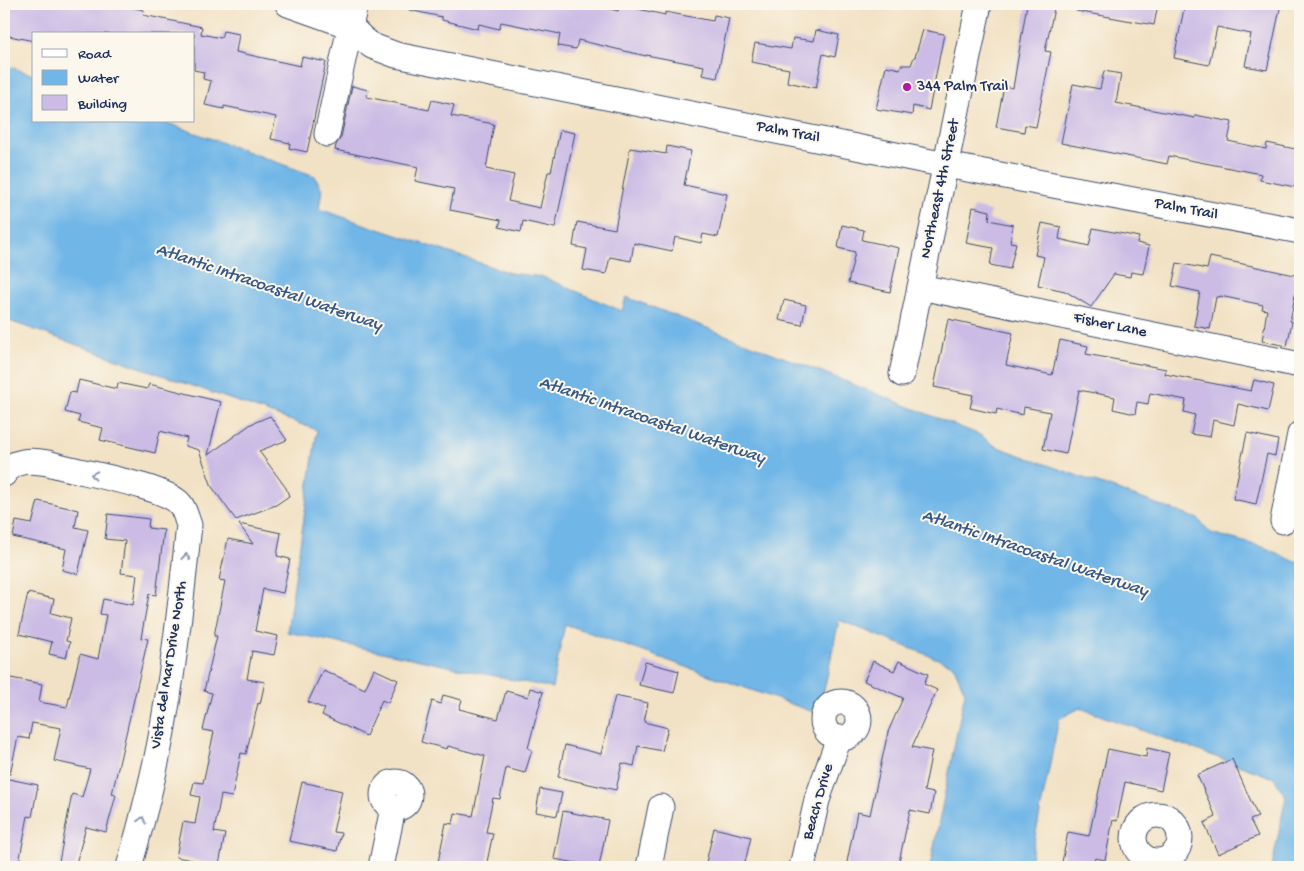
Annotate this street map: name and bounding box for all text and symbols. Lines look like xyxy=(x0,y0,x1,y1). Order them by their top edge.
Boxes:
legend xyxy=(32,32,195,122)
text: Road xyxy=(78,46,112,64)
text: Water xyxy=(78,70,120,88)
place label: 344 Palm Trail xyxy=(916,78,1008,97)
marker: 344 Palm Trail xyxy=(901,81,913,93)
text: Building xyxy=(77,96,127,114)
street label: Northeast 4th Street xyxy=(917,116,965,260)
street label: Palm Trail xyxy=(754,117,821,148)
street label: Palm Trail xyxy=(1152,194,1219,225)
water label: Atlantic Intracoastal Waterway xyxy=(153,239,386,337)
street label: Fisher Lane xyxy=(1071,309,1149,343)
water label: Atlantic Intracoastal Waterway xyxy=(536,372,769,470)
one-way arrow xyxy=(90,470,99,481)
water label: Atlantic Intracoastal Waterway xyxy=(919,505,1152,603)
one-way arrow xyxy=(180,552,191,560)
street label: Vista del Mar Drive North xyxy=(147,579,193,751)
street label: Beach Drive xyxy=(799,761,839,843)
one-way arrow xyxy=(136,816,147,825)

